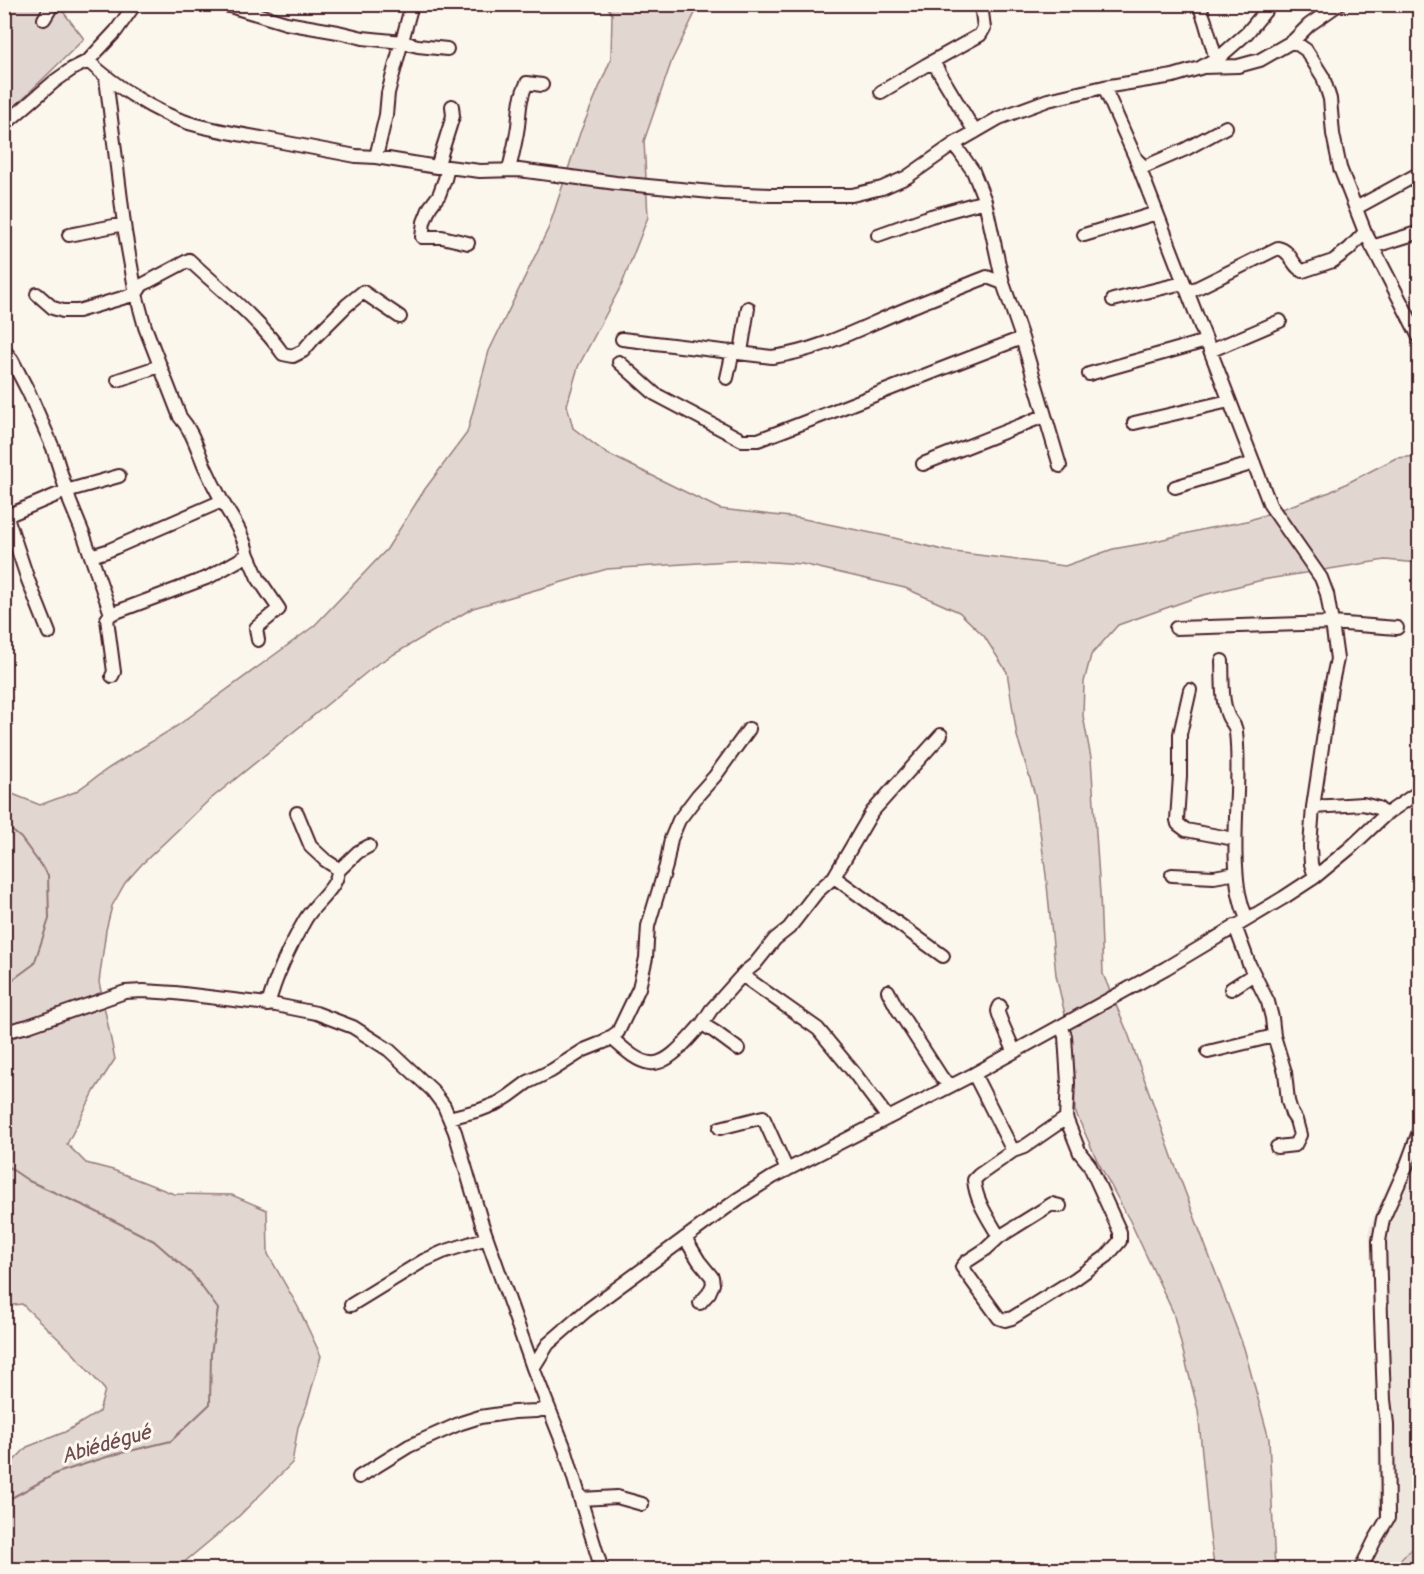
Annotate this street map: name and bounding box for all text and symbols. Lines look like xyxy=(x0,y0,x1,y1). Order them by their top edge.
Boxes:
water label: Abiédégué xyxy=(58,1418,156,1470)

